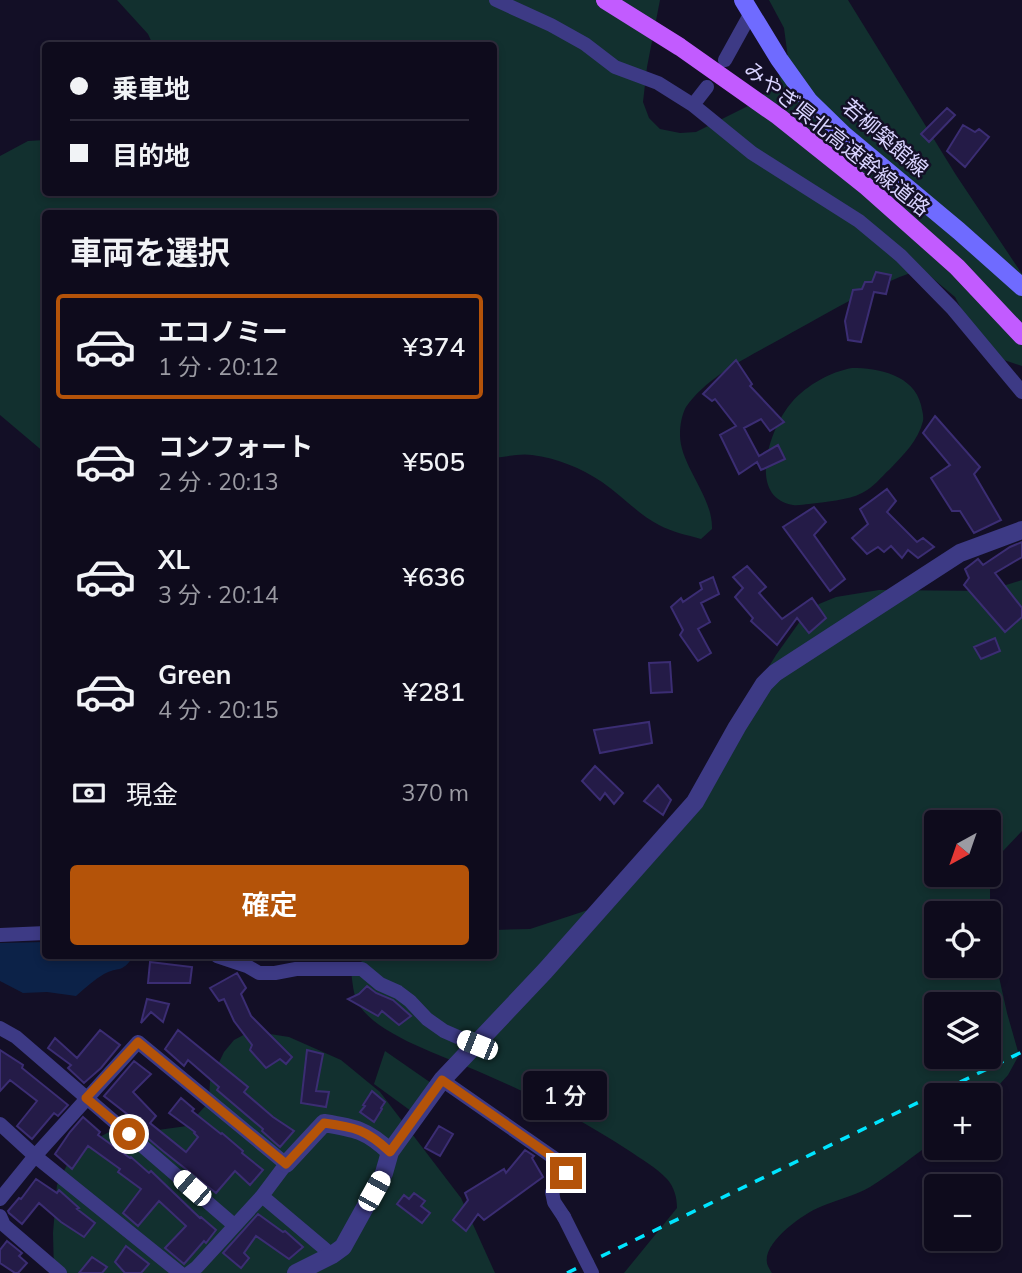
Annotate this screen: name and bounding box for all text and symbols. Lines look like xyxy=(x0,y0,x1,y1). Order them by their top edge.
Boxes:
street label: みやぎ県北高速幹線道路 xyxy=(740,55,936,221)
text: 乗車地 xyxy=(112,72,190,105)
street label: 若柳築館線 xyxy=(838,93,934,181)
text: 目的地 xyxy=(112,139,190,172)
text: 車両を選択 xyxy=(70,232,230,272)
icon: car xyxy=(74,315,137,378)
text: エコノミー xyxy=(158,315,288,348)
text: ¥374 xyxy=(403,330,465,363)
text: 1 分 · 20:12 xyxy=(158,352,279,381)
icon: car xyxy=(74,430,137,493)
text: コンフォート xyxy=(158,430,313,463)
text: ¥505 xyxy=(403,445,465,478)
text: 2 分 · 20:13 xyxy=(158,467,279,496)
text: XL xyxy=(158,543,190,576)
icon: car xyxy=(74,545,137,608)
text: ¥636 xyxy=(403,560,465,593)
text: 3 分 · 20:14 xyxy=(158,580,279,609)
text: Green xyxy=(158,658,231,691)
icon: car xyxy=(74,660,137,723)
text: ¥281 xyxy=(403,675,465,708)
text: 4 分 · 20:15 xyxy=(158,695,279,724)
icon: cash xyxy=(70,774,108,812)
text: 現金 xyxy=(126,778,178,811)
text: 370 m xyxy=(401,778,469,807)
north arrow xyxy=(924,810,1001,887)
map controls xyxy=(924,810,1001,1251)
button: 確定 xyxy=(70,865,469,945)
button: locate xyxy=(924,901,1001,978)
button: layers xyxy=(924,992,1001,1069)
car xyxy=(454,1027,501,1063)
callout: 1 分 xyxy=(524,1072,608,1120)
text: 1 分 xyxy=(544,1081,586,1110)
button: + xyxy=(924,1083,1001,1160)
route start xyxy=(113,1118,145,1150)
route end xyxy=(550,1157,582,1189)
car xyxy=(170,1166,215,1210)
car xyxy=(355,1168,394,1214)
button: − xyxy=(924,1174,1001,1251)

